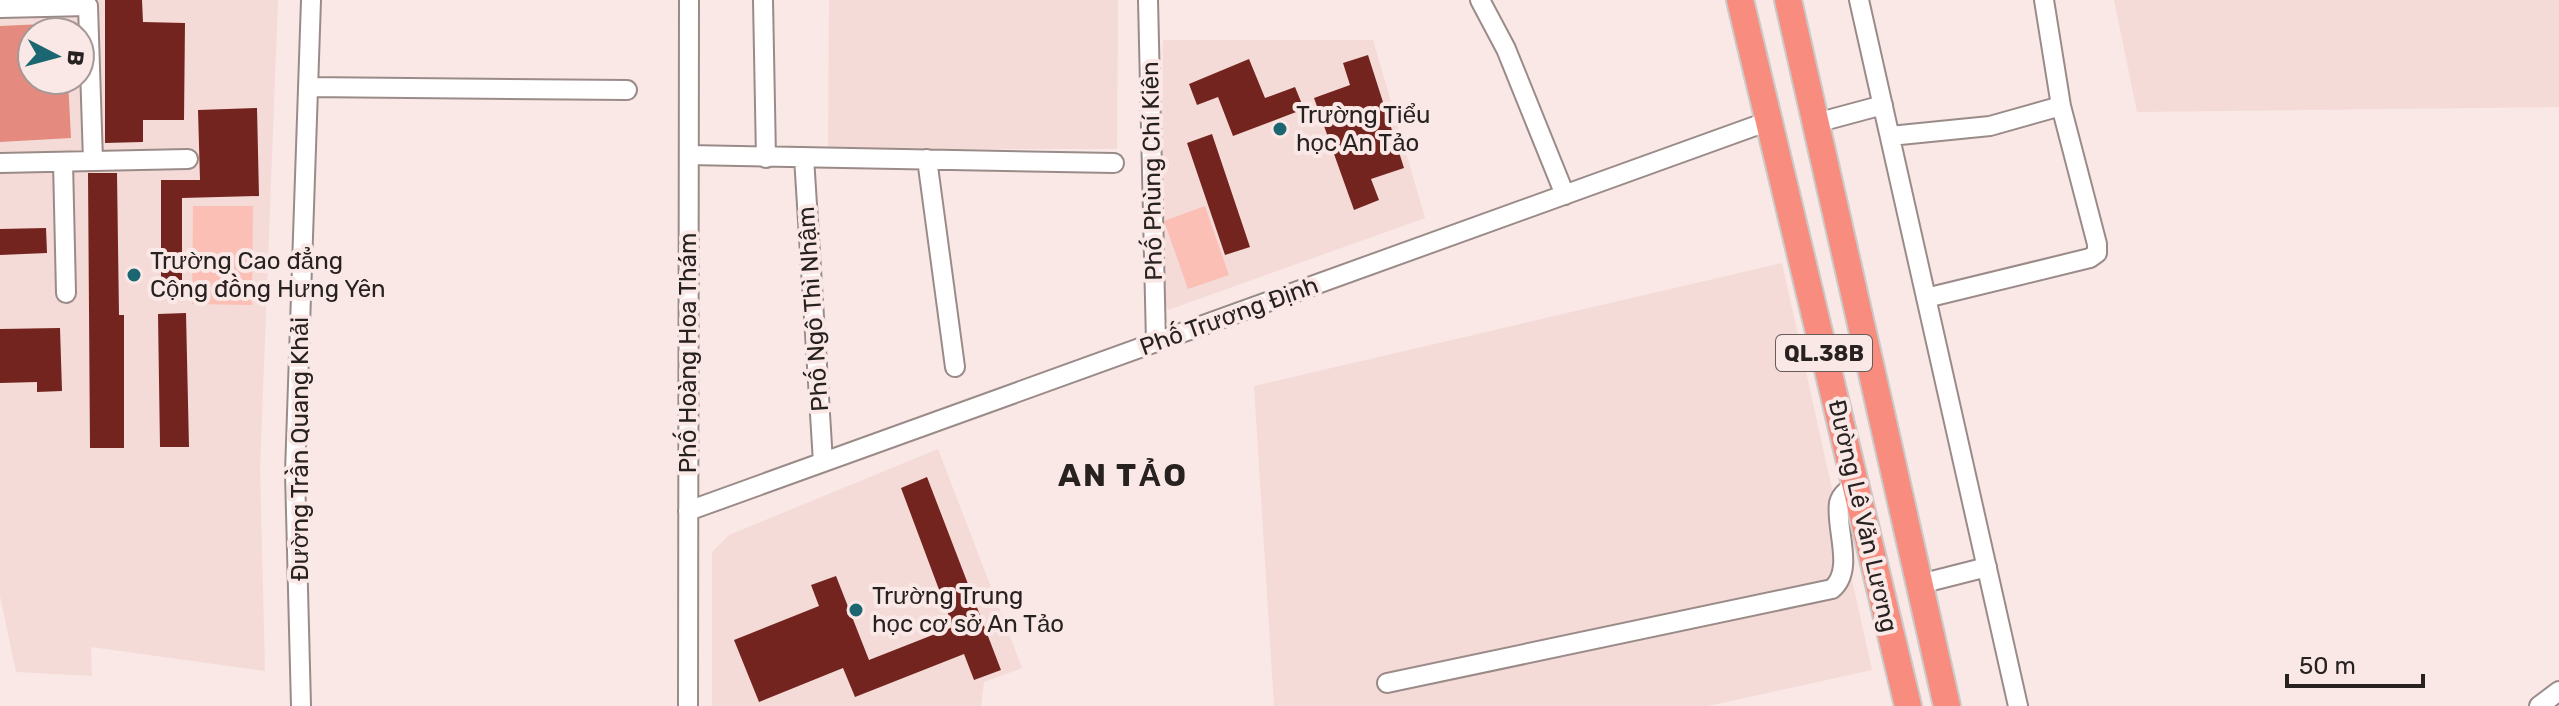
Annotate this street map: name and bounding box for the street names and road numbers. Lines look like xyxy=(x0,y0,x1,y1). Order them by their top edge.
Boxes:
street label: Phố Phùng Chí Kiên xyxy=(1134,61,1168,281)
street label: Phố Ngô Thì Nhậm xyxy=(790,206,834,413)
street label: Phố Hoàng Hoa Thám xyxy=(672,233,702,473)
street label: Phố Trương Định xyxy=(1135,269,1322,361)
street label: Đường Trần Quang Khải xyxy=(284,317,314,581)
road number: QL.38B xyxy=(1776,335,1872,371)
street label: Đường Lê Văn Lương xyxy=(1823,397,1903,635)

